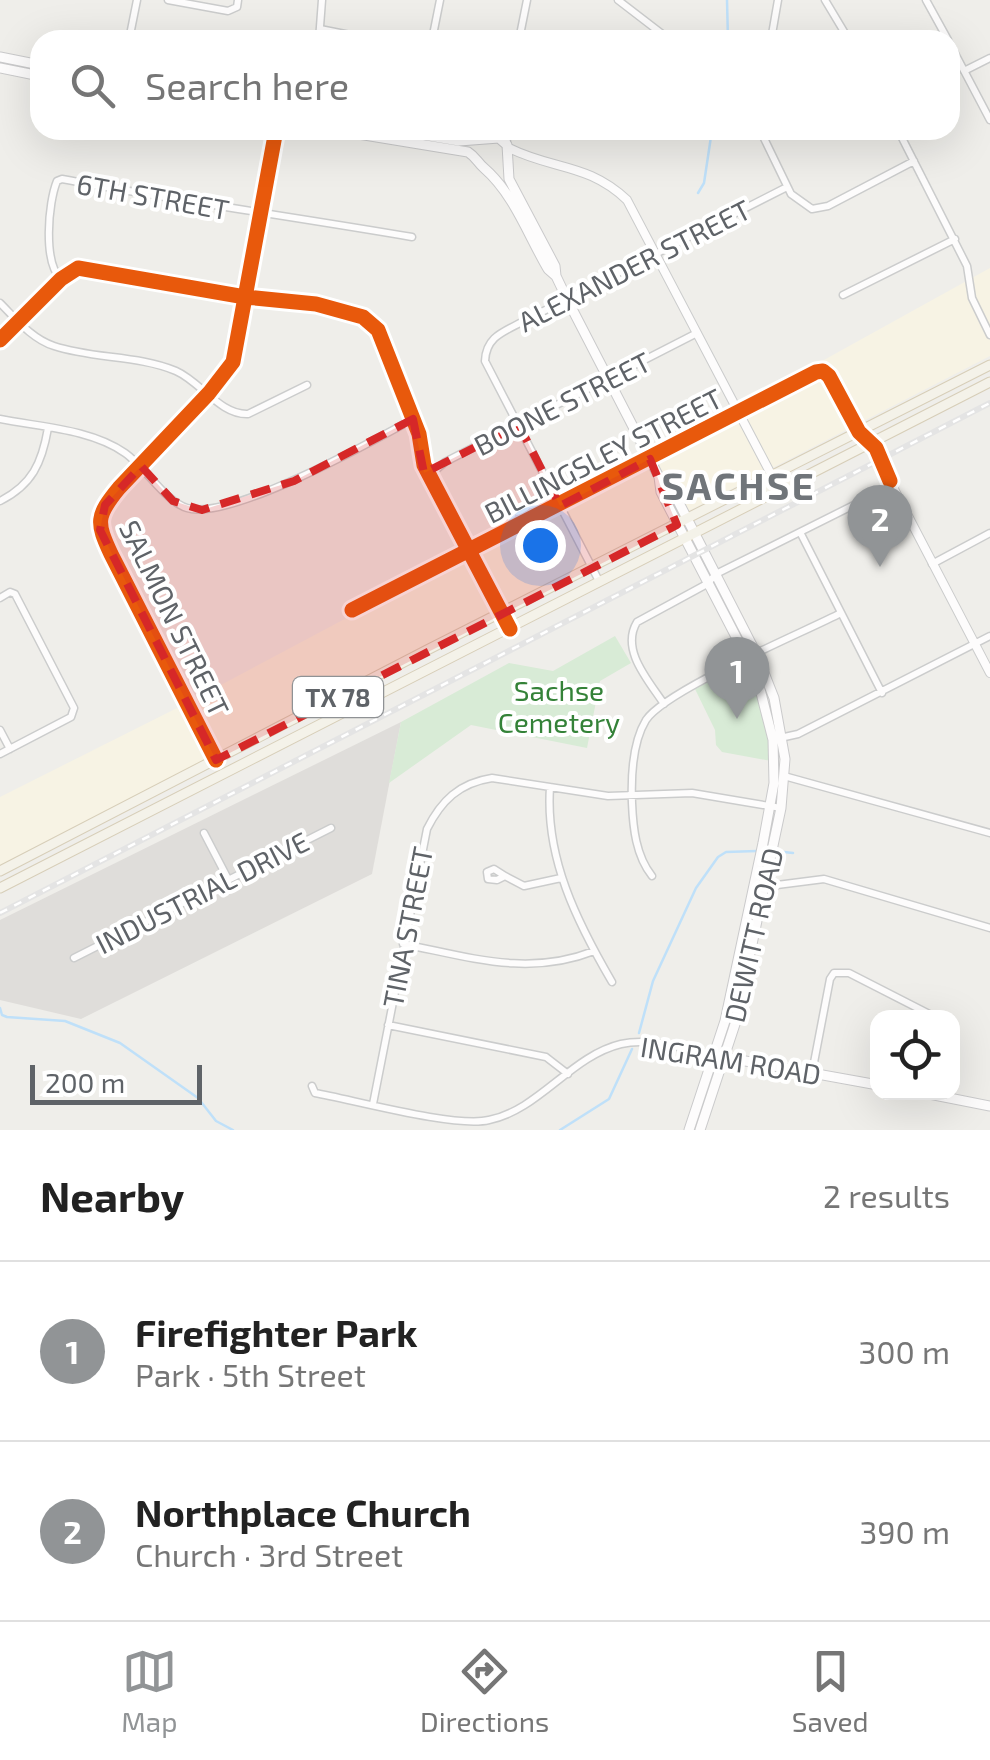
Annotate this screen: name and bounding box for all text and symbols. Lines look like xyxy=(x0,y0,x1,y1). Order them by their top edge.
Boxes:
search box xyxy=(30,30,960,140)
icon: search xyxy=(65,58,120,113)
text: Search here xyxy=(145,62,349,108)
street label: 6TH STREET xyxy=(74,166,232,226)
street label: ALEXANDER STREET xyxy=(512,192,756,338)
street label: BOONE STREET xyxy=(468,344,656,462)
street label: BILLINGSLEY STREET xyxy=(478,380,728,530)
district label: SACHSE xyxy=(662,462,816,508)
pin: 2 xyxy=(848,484,912,567)
street label: SALMON STREET xyxy=(113,515,237,721)
your location xyxy=(515,520,566,571)
pin: 1 xyxy=(704,636,770,719)
park label: Sachse Cemetery xyxy=(498,673,620,739)
road number: TX 78 xyxy=(293,677,383,717)
street label: INDUSTRIAL DRIVE xyxy=(90,824,314,960)
street label: TINA STREET xyxy=(375,844,439,1010)
street label: DEWITT ROAD xyxy=(716,844,790,1026)
map controls xyxy=(870,1010,960,1100)
button: locate xyxy=(870,1010,960,1100)
street label: INGRAM ROAD xyxy=(638,1029,824,1091)
scale bar xyxy=(30,1060,202,1104)
text: 200 m xyxy=(45,1065,125,1099)
text: Nearby xyxy=(40,1170,184,1220)
text: 2 results xyxy=(823,1176,950,1214)
text: Firefighter Park xyxy=(135,1309,417,1355)
text: 1 xyxy=(66,1332,79,1370)
text: 300 m xyxy=(858,1332,950,1370)
text: Park · 5th Street xyxy=(135,1355,366,1393)
text: Northplace Church xyxy=(135,1489,471,1535)
text: 2 xyxy=(63,1512,82,1550)
text: 390 m xyxy=(859,1512,950,1550)
text: Church · 3rd Street xyxy=(135,1535,403,1573)
tab: Map xyxy=(121,1644,177,1738)
tab: Directions xyxy=(420,1644,549,1738)
tab: Saved xyxy=(792,1644,869,1738)

